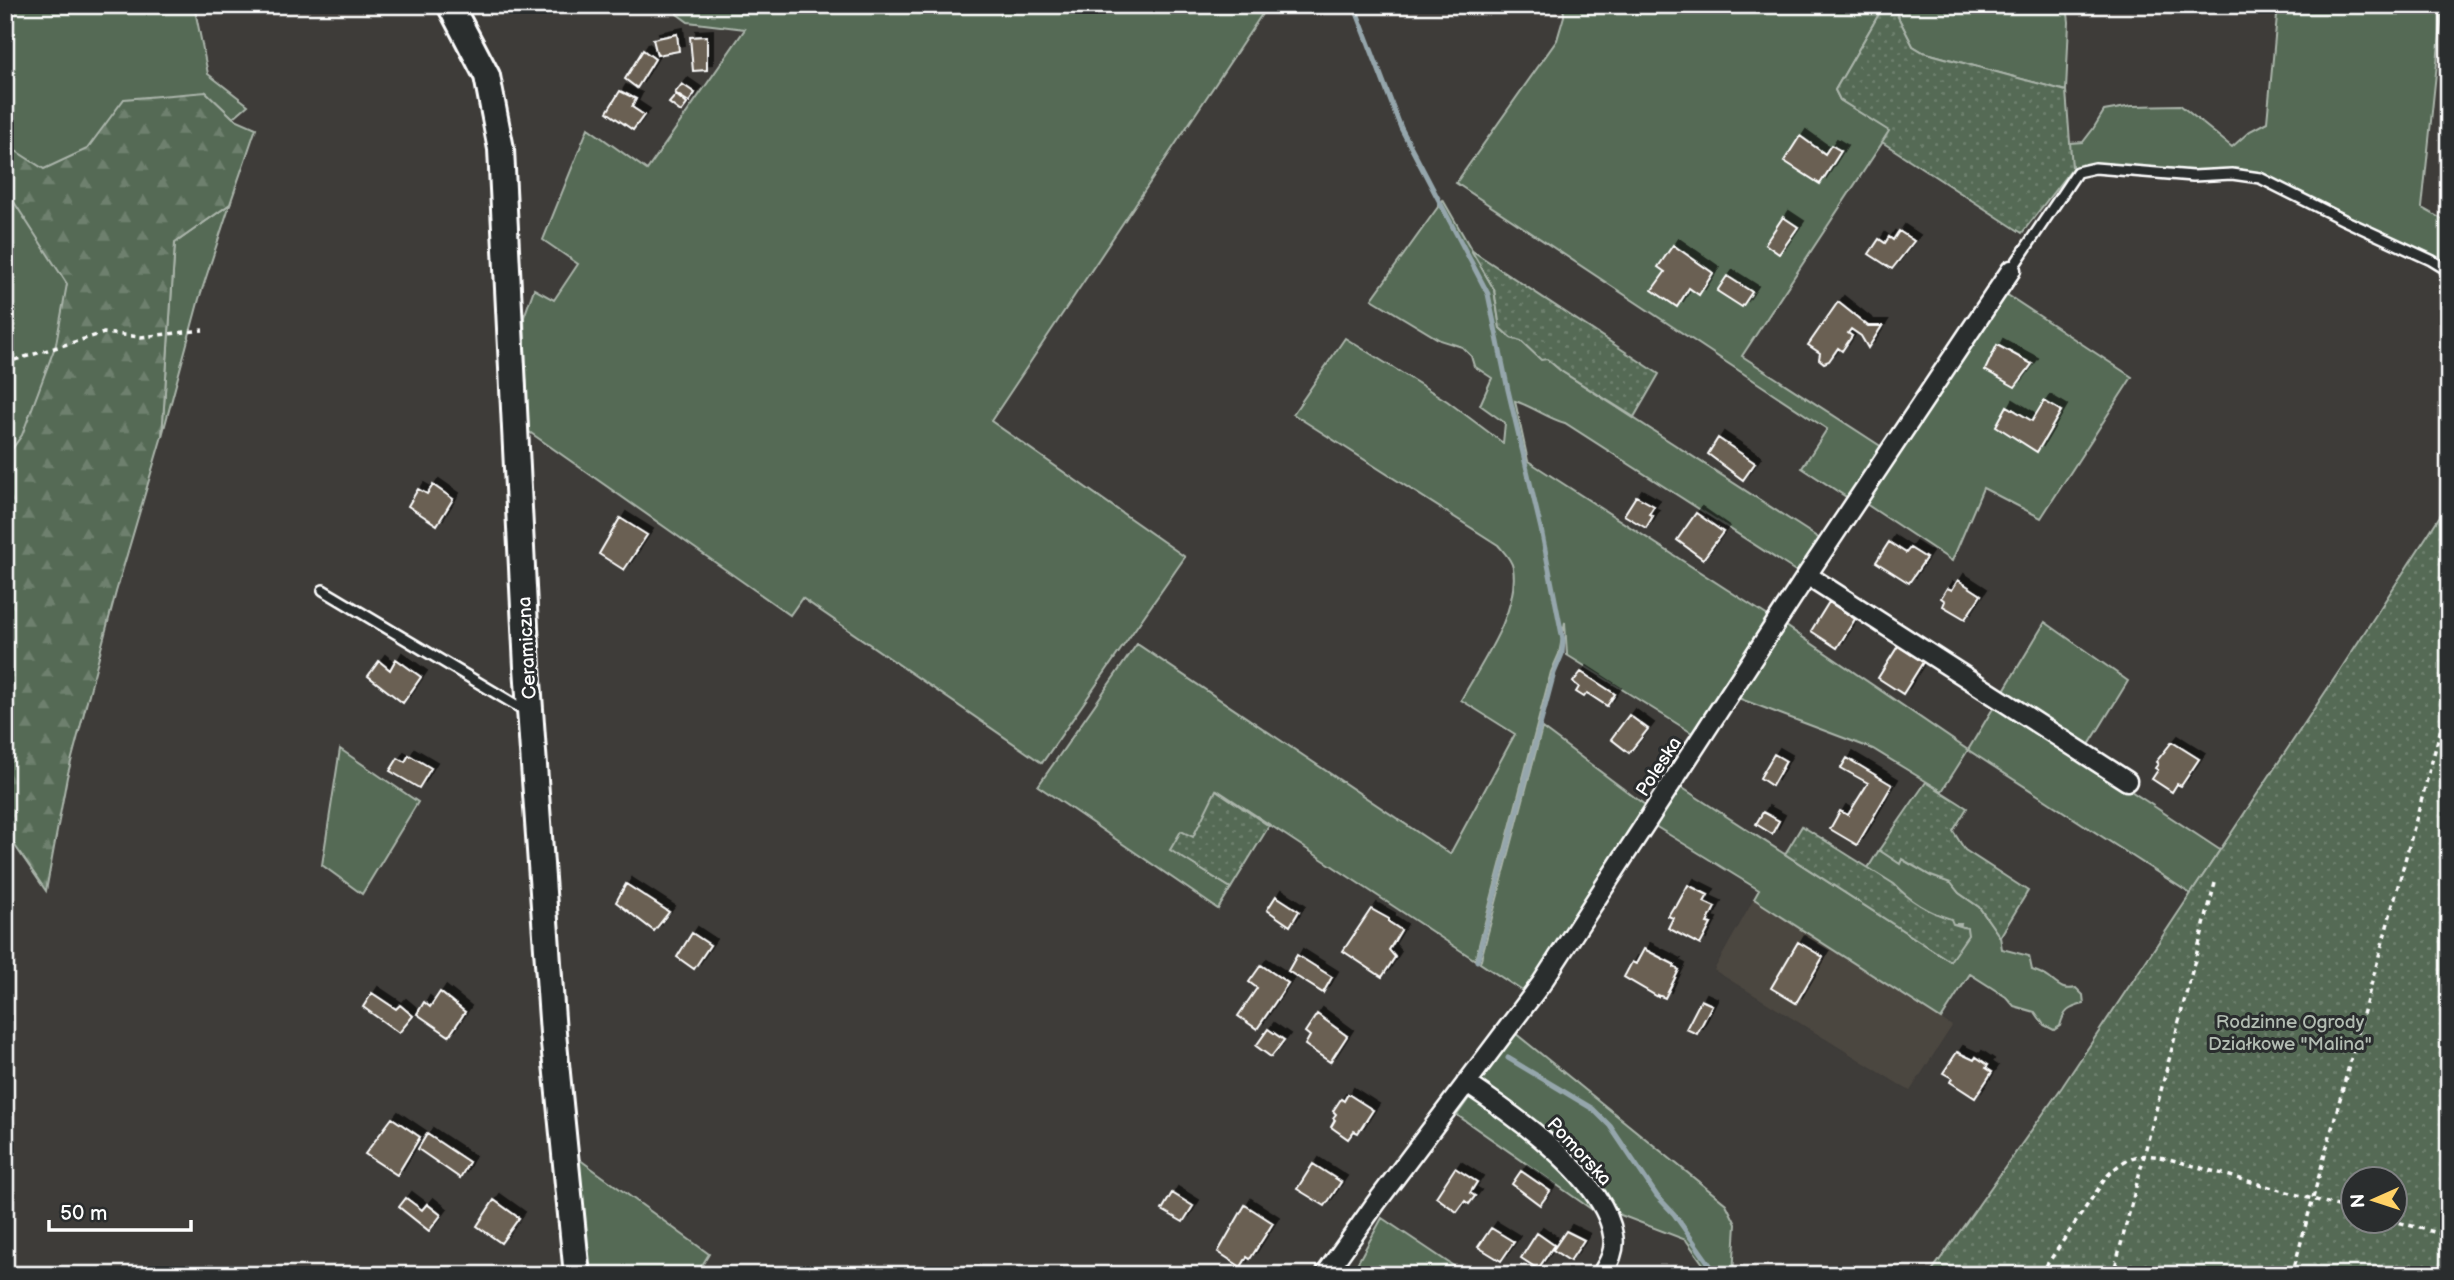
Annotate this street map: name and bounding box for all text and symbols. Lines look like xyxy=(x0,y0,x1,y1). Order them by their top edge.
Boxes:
street label: Ceramiczna xyxy=(513,596,542,700)
street label: Poleska xyxy=(1631,733,1687,801)
park label: Rodzinne Ogrody Działkowe "Malina" xyxy=(2208,1011,2372,1056)
street label: Pomorska xyxy=(1542,1113,1616,1191)
north arrow xyxy=(2338,1164,2408,1234)
scale bar xyxy=(49,1189,191,1233)
text: N xyxy=(2347,1193,2370,1209)
text: 50 m xyxy=(60,1201,107,1226)

